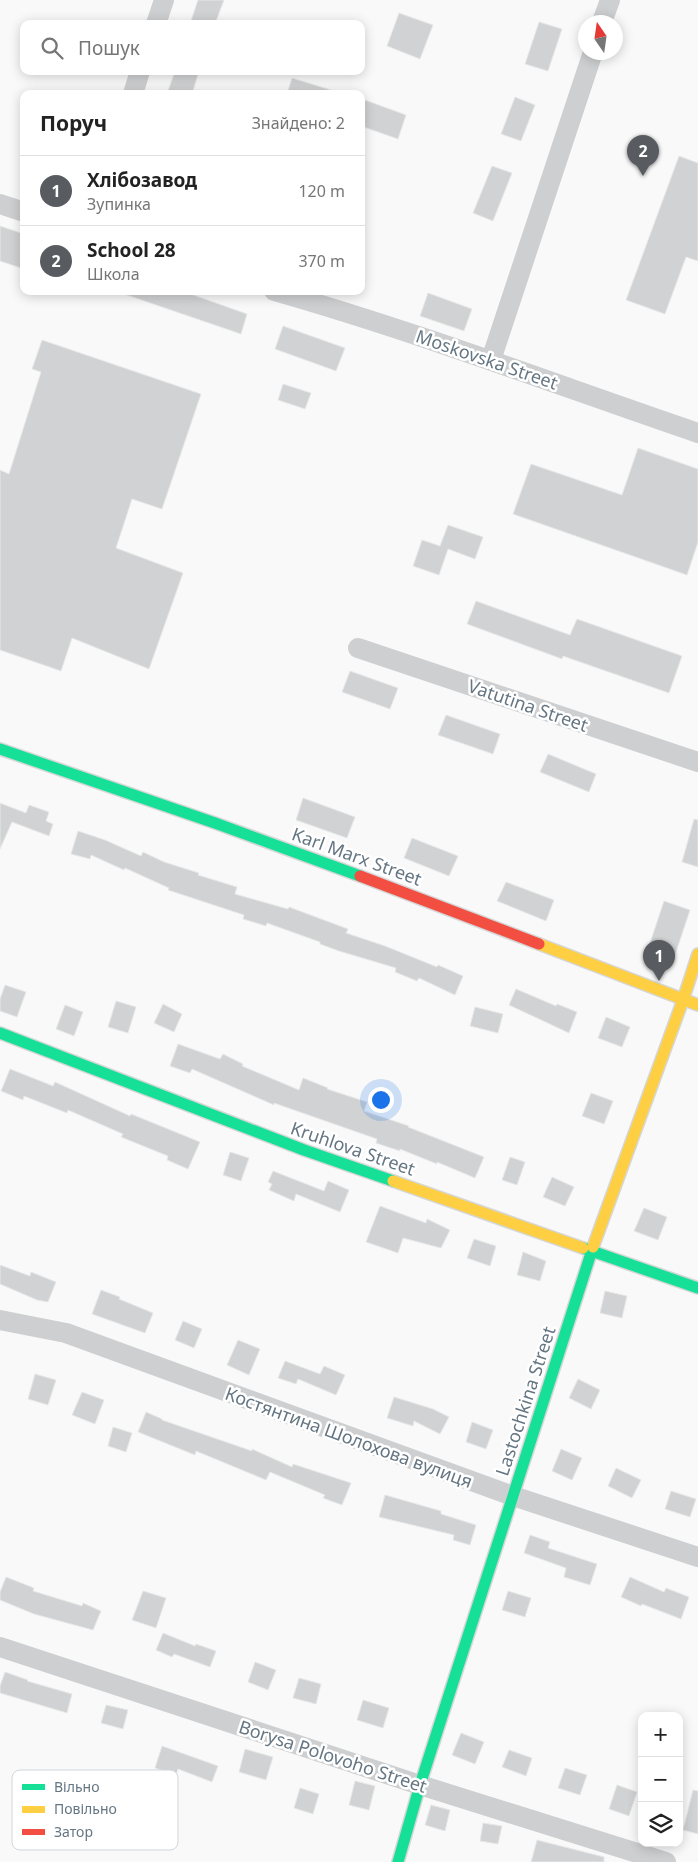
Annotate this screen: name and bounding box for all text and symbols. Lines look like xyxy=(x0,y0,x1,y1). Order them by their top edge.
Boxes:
north arrow xyxy=(578,15,623,60)
search box xyxy=(20,20,365,75)
icon: search xyxy=(38,34,66,62)
text: Пошук xyxy=(78,35,140,61)
text: Поруч xyxy=(40,109,107,137)
text: Знайдено: 2 xyxy=(252,112,345,134)
pin: 2 xyxy=(627,135,659,176)
text: Хлібозавод xyxy=(87,167,197,193)
text: 1 xyxy=(51,180,61,202)
text: 120 m xyxy=(298,180,345,202)
text: Зупинка xyxy=(87,193,151,215)
text: School 28 xyxy=(87,237,176,263)
text: 2 xyxy=(51,250,61,272)
text: 370 m xyxy=(298,250,345,272)
text: Школа xyxy=(87,263,140,285)
street label: Moskovska Street xyxy=(413,323,562,395)
street label: Vatutina Street xyxy=(465,673,592,737)
street label: Karl Marx Street xyxy=(289,821,426,891)
pin: 1 xyxy=(643,940,675,981)
your location xyxy=(368,1087,394,1113)
street label: Kruhlova Street xyxy=(288,1115,419,1181)
street label: Lastochkina Street xyxy=(490,1323,561,1479)
street label: Костянтина Шолохова вулиця xyxy=(222,1381,476,1493)
map controls xyxy=(638,1712,683,1847)
button: + xyxy=(638,1712,683,1757)
street label: Borysa Polovoho Street xyxy=(236,1714,431,1798)
button: − xyxy=(638,1757,683,1802)
legend xyxy=(12,1770,178,1850)
text: Вільно xyxy=(54,1777,99,1796)
text: Повільно xyxy=(54,1799,117,1818)
button: layers xyxy=(638,1802,683,1847)
text: Затор xyxy=(54,1822,93,1841)

